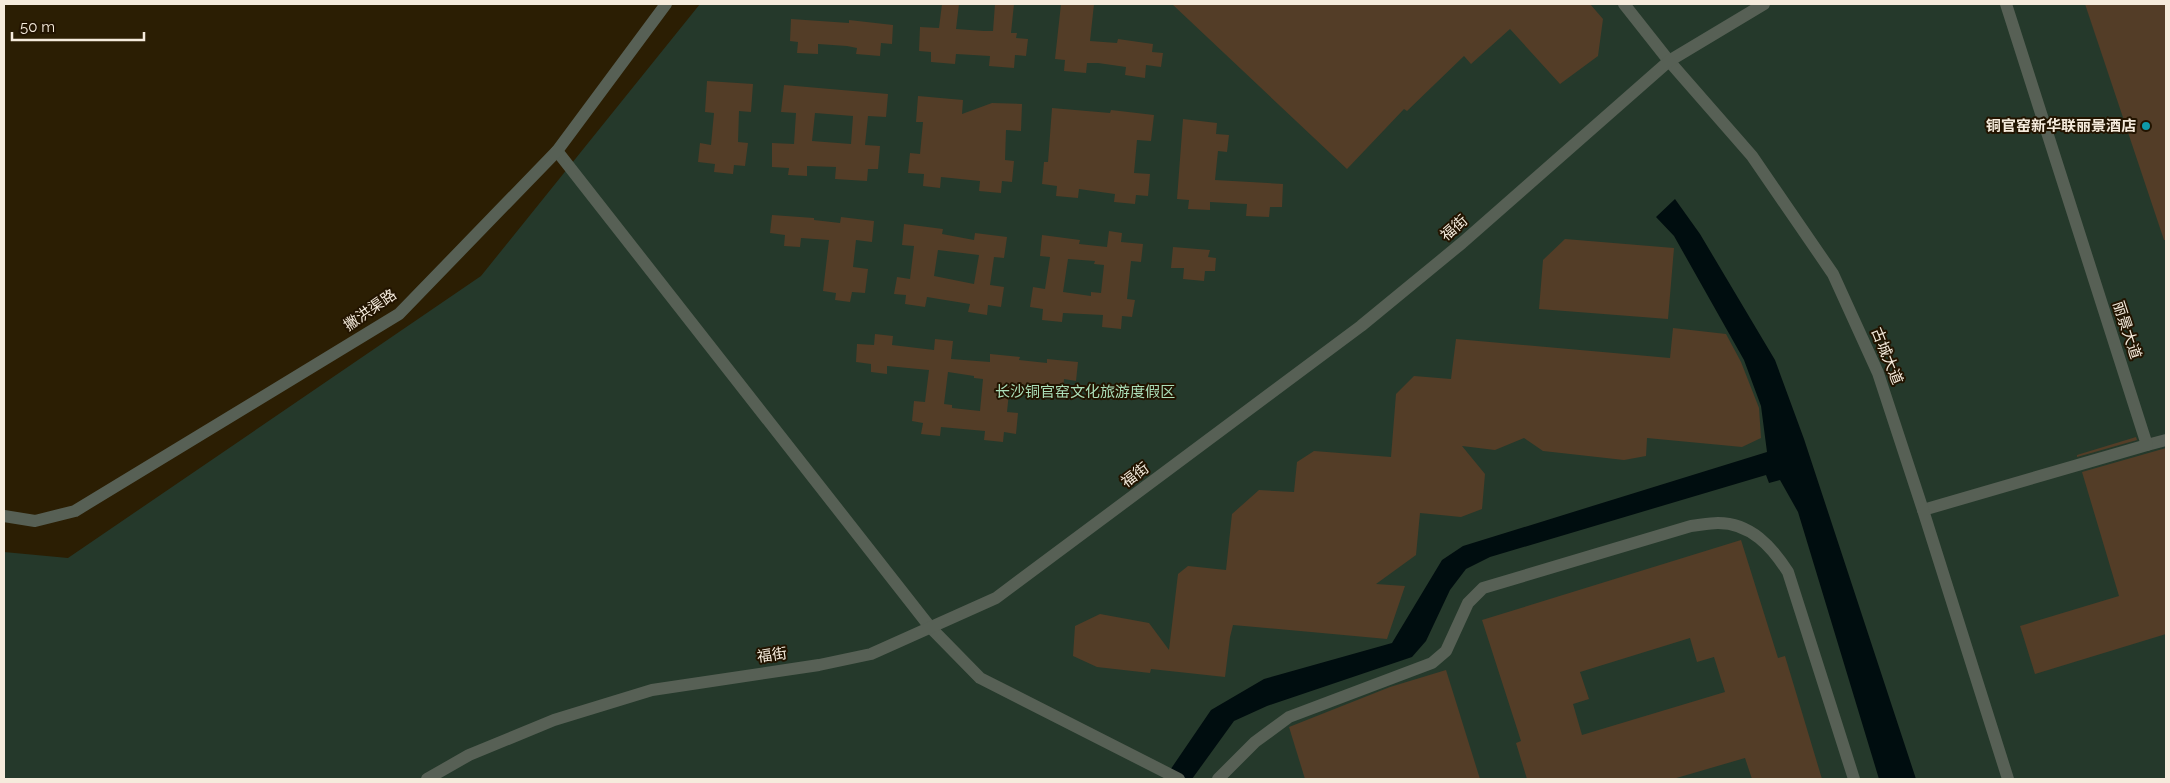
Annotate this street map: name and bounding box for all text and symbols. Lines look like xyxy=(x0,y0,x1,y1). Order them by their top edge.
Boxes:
scale bar xyxy=(12,10,145,42)
text: 50 m xyxy=(20,18,55,36)
place label: 铜官窑新华联丽景酒店 xyxy=(1986,117,2136,135)
marker: 铜官窑新华联丽景酒店 xyxy=(2140,120,2152,132)
street label: 福街 xyxy=(1437,211,1471,245)
street label: 撇洪渠路 xyxy=(340,285,400,335)
street label: 丽景大道 xyxy=(2109,299,2145,361)
street label: 古城大道 xyxy=(1867,325,1907,387)
park label: 长沙铜官窑文化旅游度假区 xyxy=(995,383,1175,401)
street label: 福街 xyxy=(1118,459,1152,491)
street label: 福街 xyxy=(756,644,788,666)

